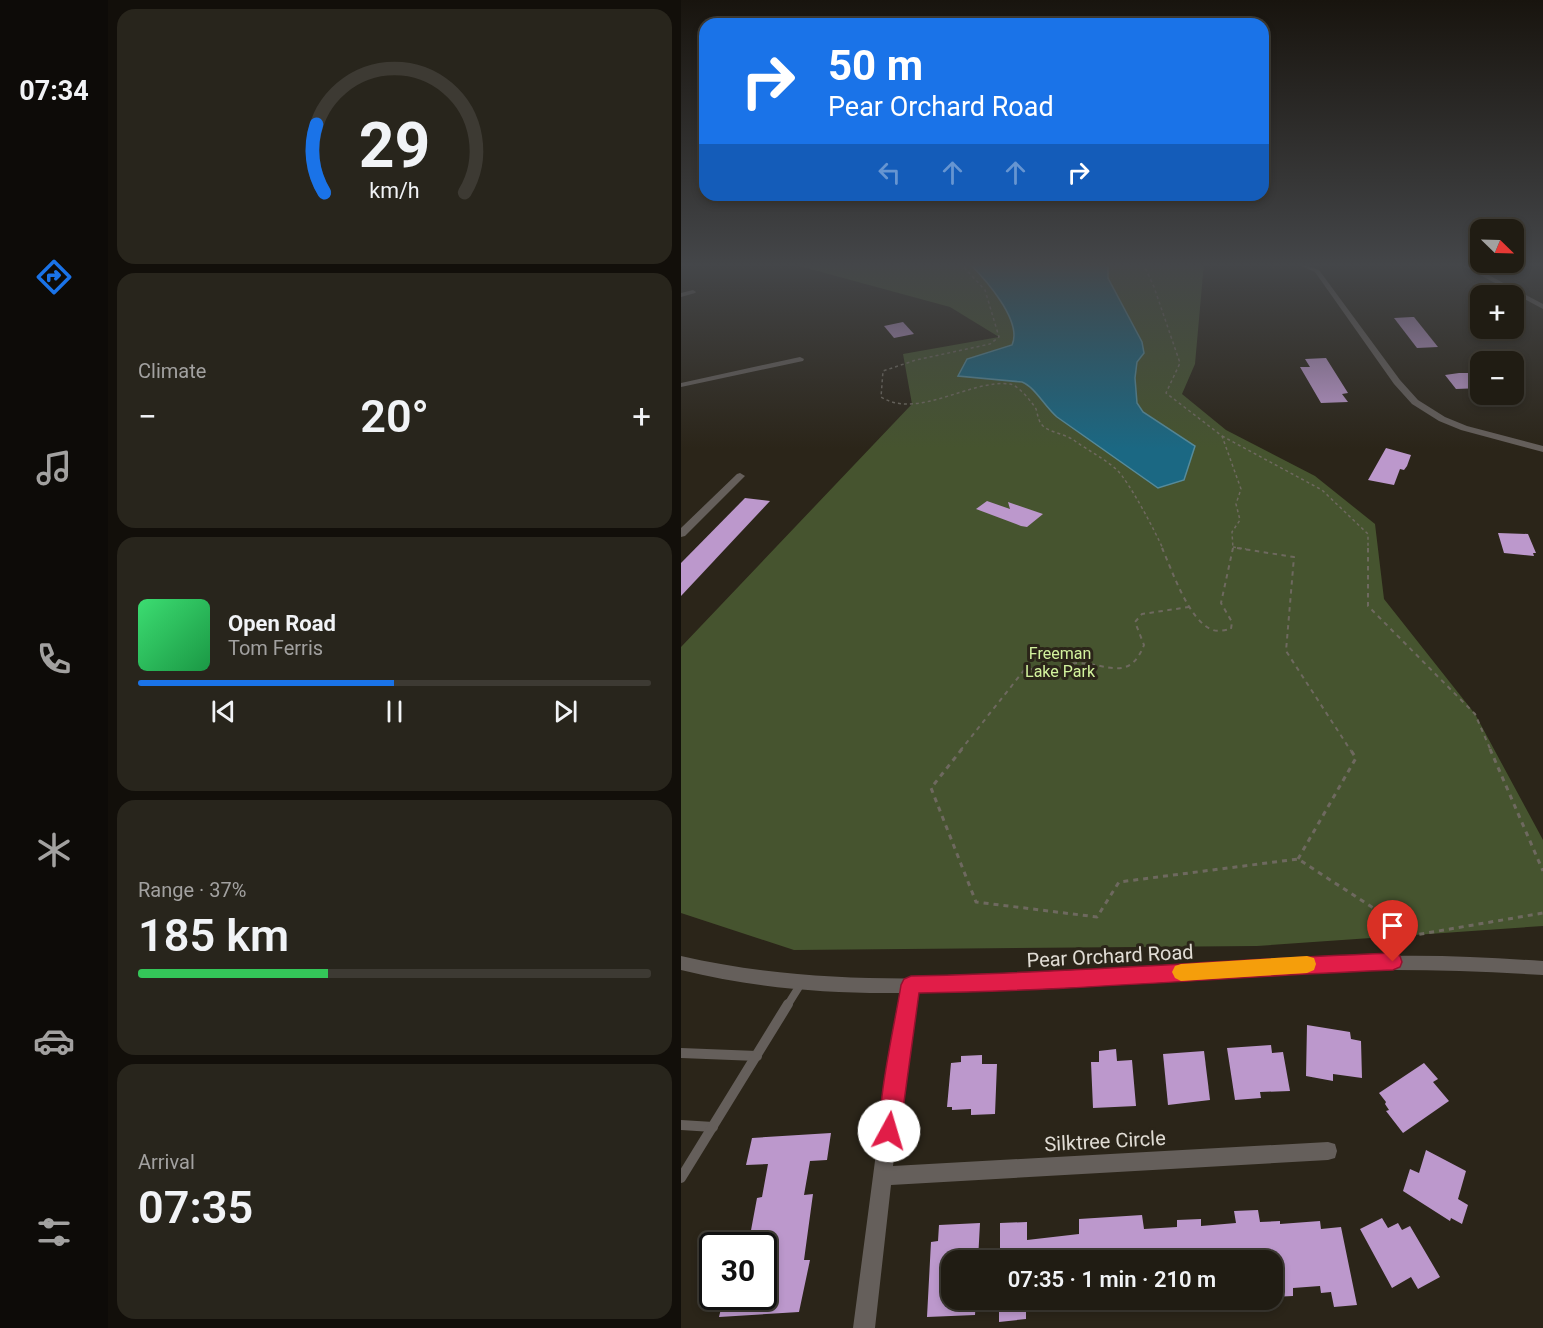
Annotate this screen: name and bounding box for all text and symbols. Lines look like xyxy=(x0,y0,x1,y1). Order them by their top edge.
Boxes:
text: 50 m xyxy=(828,41,923,90)
icon: right xyxy=(729,42,807,120)
text: 07:34 xyxy=(19,75,89,107)
text: Pear Orchard Road xyxy=(828,91,1054,123)
text: 29 xyxy=(359,110,430,183)
icon: left xyxy=(873,156,906,189)
icon: ahead xyxy=(936,156,969,189)
icon: ahead xyxy=(999,156,1032,189)
icon: right xyxy=(1062,156,1095,189)
text: km/h xyxy=(369,179,420,204)
north arrow xyxy=(1470,219,1524,273)
map controls xyxy=(1470,219,1524,405)
icon: directions xyxy=(33,256,75,298)
button: + xyxy=(1470,285,1524,339)
button: − xyxy=(1470,351,1524,405)
text: Climate xyxy=(138,359,206,383)
text: 20° xyxy=(360,390,429,443)
text: − xyxy=(138,397,157,436)
text: + xyxy=(632,397,651,436)
icon: music xyxy=(33,447,75,489)
text: Open Road xyxy=(228,611,336,636)
text: Tom Ferris xyxy=(228,636,323,660)
icon: phone xyxy=(33,638,75,680)
park label: Freeman Lake Park xyxy=(1025,644,1096,681)
icon: previous xyxy=(207,695,240,728)
icon: pause xyxy=(378,695,411,728)
icon: next xyxy=(549,695,582,728)
icon: climate xyxy=(33,829,75,871)
text: Range · 37% xyxy=(138,878,246,902)
pin xyxy=(1367,900,1418,962)
text: 185 km xyxy=(138,909,289,962)
icon: arrive xyxy=(1376,909,1409,942)
street label: Pear Orchard Road xyxy=(1026,940,1194,972)
icon: car xyxy=(33,1020,75,1062)
position arrow xyxy=(857,1099,921,1163)
street label: Silktree Circle xyxy=(1044,1126,1166,1156)
text: Arrival xyxy=(138,1150,195,1174)
text: 07:35 xyxy=(138,1181,253,1234)
icon: filters xyxy=(33,1211,75,1253)
speed limit sign: 30 xyxy=(699,1232,777,1310)
text: 07:35 · 1 min · 210 m xyxy=(1008,1267,1216,1292)

